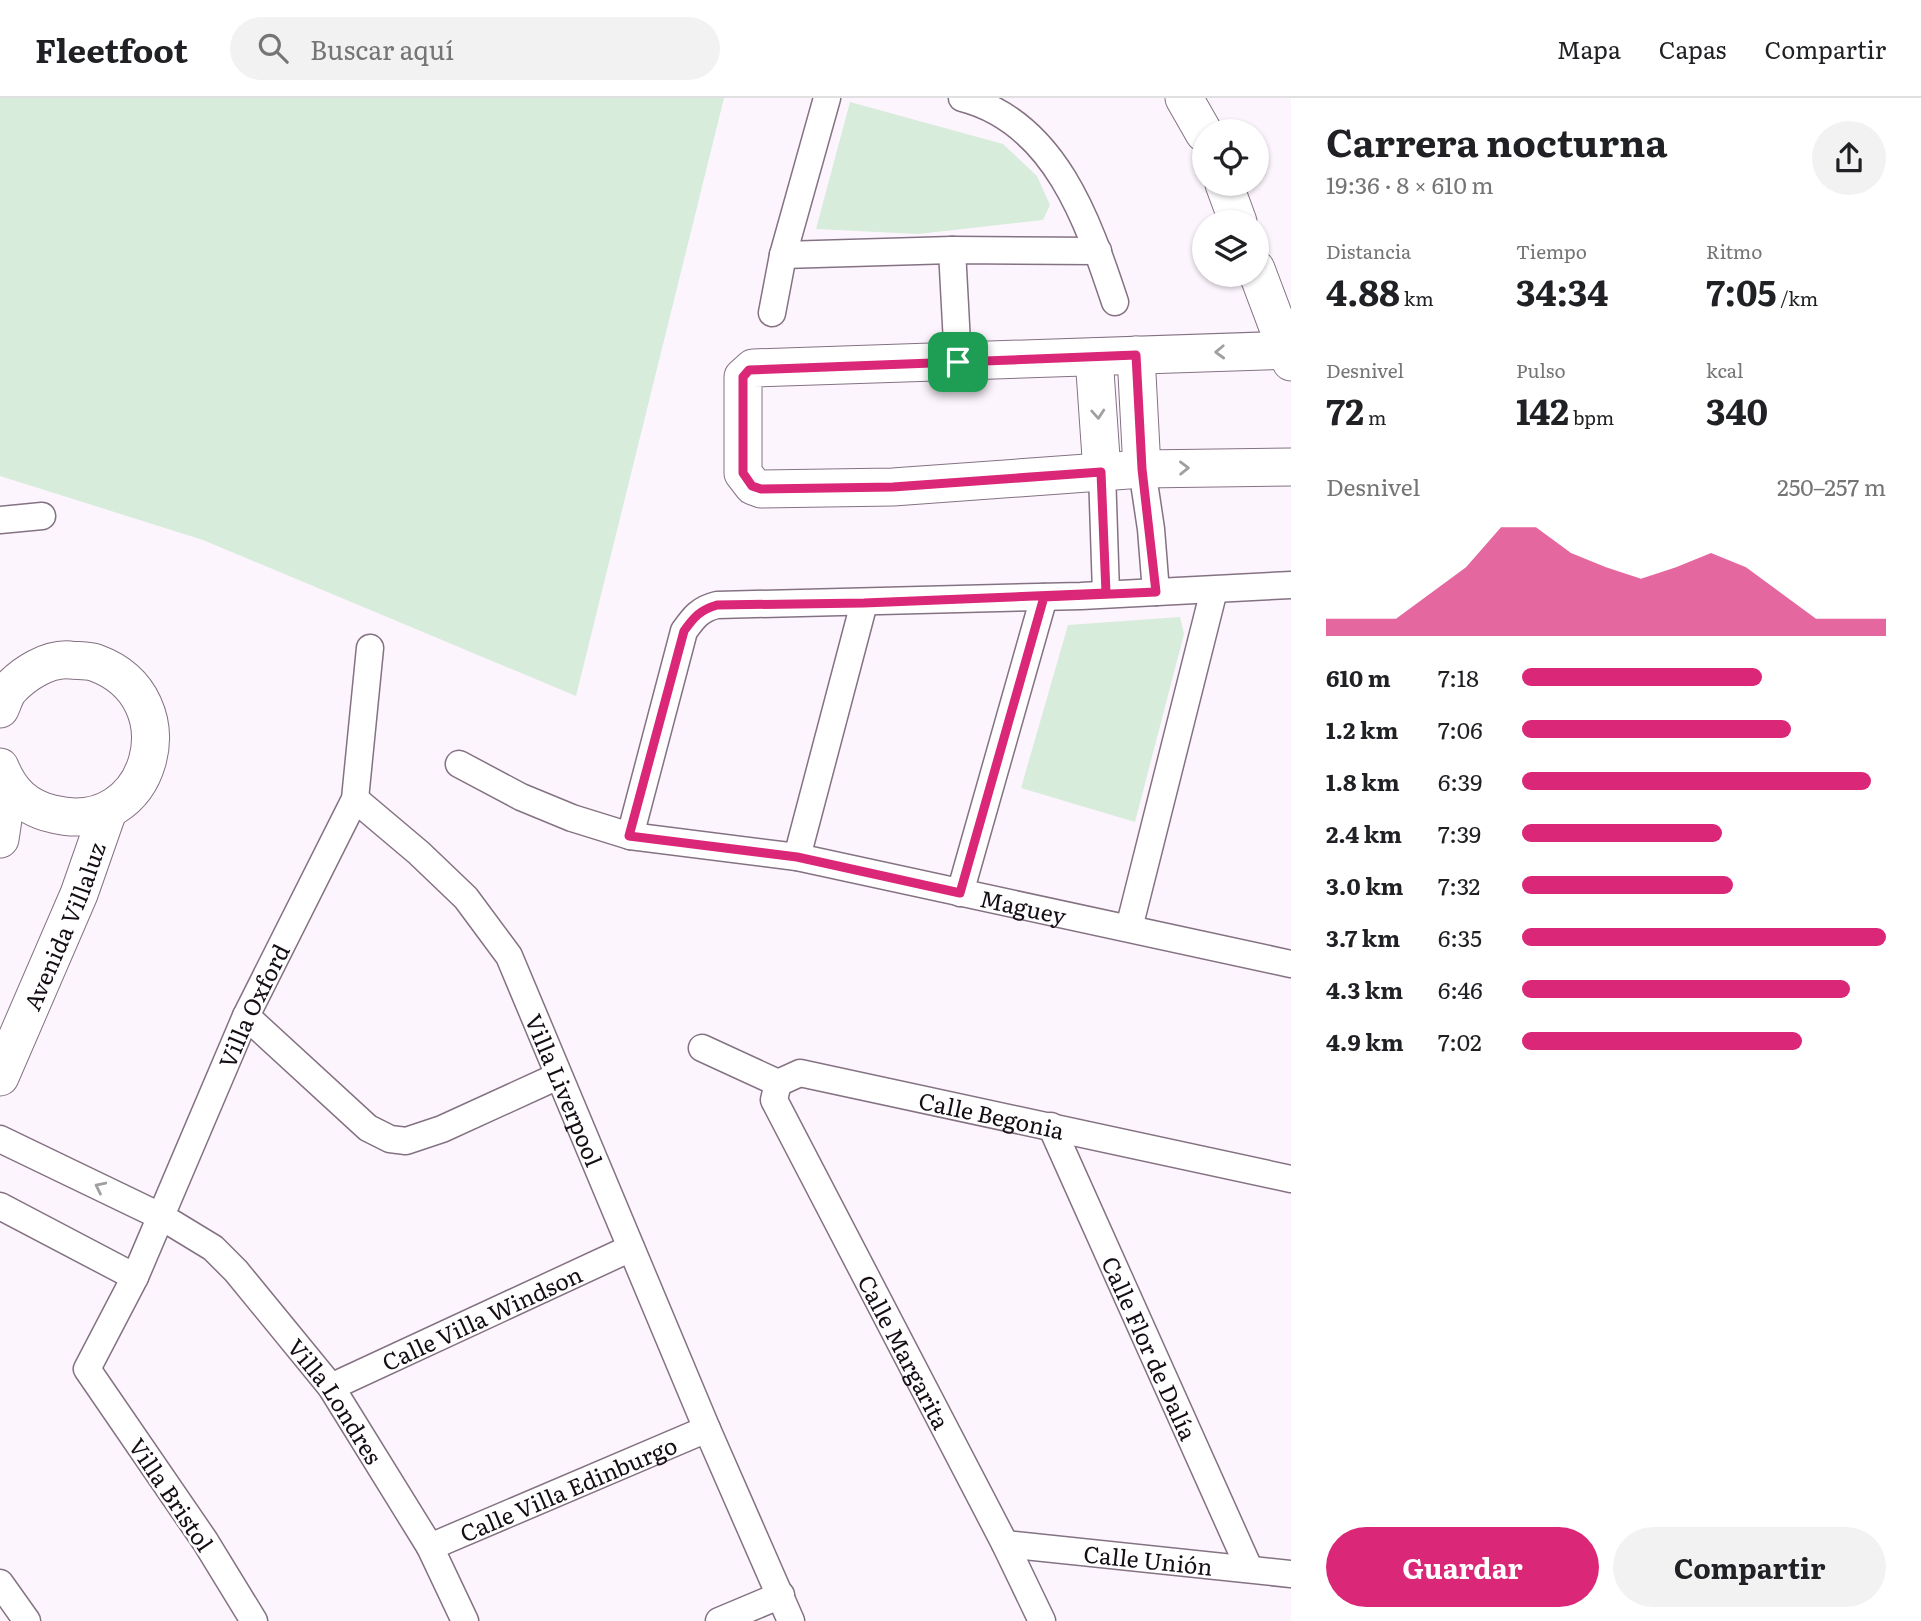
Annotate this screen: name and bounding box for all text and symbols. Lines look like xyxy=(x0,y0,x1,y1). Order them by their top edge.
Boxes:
search box xyxy=(230,17,720,80)
text: Fleetfoot xyxy=(35,24,188,73)
icon: search xyxy=(254,29,292,67)
text: Buscar aquí xyxy=(310,29,454,68)
text: Mapa xyxy=(1557,31,1621,66)
text: Capas xyxy=(1659,31,1726,66)
text: Compartir xyxy=(1764,31,1886,66)
text: Carrera nocturna xyxy=(1326,112,1668,169)
map controls xyxy=(1192,119,1269,287)
button: locate xyxy=(1192,119,1269,196)
button: share xyxy=(1812,121,1886,195)
text: 19:36 · 8 × 610 m xyxy=(1326,167,1494,201)
button: layers xyxy=(1192,210,1269,287)
text: Distancia xyxy=(1326,237,1411,265)
text: Tiempo xyxy=(1516,237,1587,265)
text: Ritmo xyxy=(1706,237,1762,265)
text: 4.88 xyxy=(1326,265,1400,317)
text: 34:34 xyxy=(1516,265,1608,317)
text: 7:05 xyxy=(1706,265,1776,317)
text: km xyxy=(1400,284,1434,312)
text: /km xyxy=(1776,284,1818,312)
pin xyxy=(928,332,988,392)
icon: arrive xyxy=(939,343,977,381)
one-way arrow xyxy=(1214,345,1225,360)
text: Desnivel xyxy=(1326,356,1404,384)
text: Pulso xyxy=(1516,356,1566,384)
text: kcal xyxy=(1706,356,1743,384)
text: 72 xyxy=(1326,384,1364,436)
text: 142 xyxy=(1516,384,1569,436)
text: 340 xyxy=(1706,384,1768,436)
text: m xyxy=(1364,403,1386,431)
text: bpm xyxy=(1569,403,1614,431)
one-way arrow xyxy=(1090,409,1105,420)
one-way arrow xyxy=(1179,461,1190,476)
text: Desnivel xyxy=(1326,469,1420,503)
text: 250–257 m xyxy=(1777,469,1886,503)
text: 610 m xyxy=(1326,660,1391,694)
text: 7:18 xyxy=(1438,660,1479,694)
text: 1.2 km xyxy=(1326,712,1398,746)
text: 7:06 xyxy=(1438,712,1483,746)
text: 1.8 km xyxy=(1326,764,1400,798)
text: 6:39 xyxy=(1438,764,1482,798)
text: 2.4 km xyxy=(1326,816,1402,850)
text: 7:39 xyxy=(1438,816,1481,850)
street label: Avenida Villaluz xyxy=(14,837,113,1015)
text: 3.0 km xyxy=(1326,868,1404,902)
text: 7:32 xyxy=(1438,868,1480,902)
street label: Maguey xyxy=(977,880,1070,932)
text: 3.7 km xyxy=(1326,920,1400,954)
text: 6:35 xyxy=(1438,920,1482,954)
street label: Villa Oxford xyxy=(209,938,297,1073)
text: 4.3 km xyxy=(1326,972,1403,1006)
text: 6:46 xyxy=(1438,972,1483,1006)
street label: Villa Liverpool xyxy=(518,1008,612,1172)
text: 4.9 km xyxy=(1326,1024,1404,1058)
text: 7:02 xyxy=(1438,1024,1482,1058)
street label: Calle Begonia xyxy=(916,1082,1068,1147)
one-way arrow xyxy=(95,1182,107,1196)
street label: Calle Flor de Dalía xyxy=(1094,1250,1207,1446)
street label: Calle Villa Windson xyxy=(376,1256,587,1378)
street label: Calle Margarita xyxy=(851,1268,959,1435)
street label: Villa Londres xyxy=(280,1330,391,1470)
street label: Calle Villa Edinburgo xyxy=(454,1427,682,1550)
street label: Villa Bristol xyxy=(121,1430,223,1558)
button: Guardar xyxy=(1326,1527,1599,1607)
button: Compartir xyxy=(1613,1527,1886,1607)
street label: Calle Unión xyxy=(1082,1535,1214,1583)

